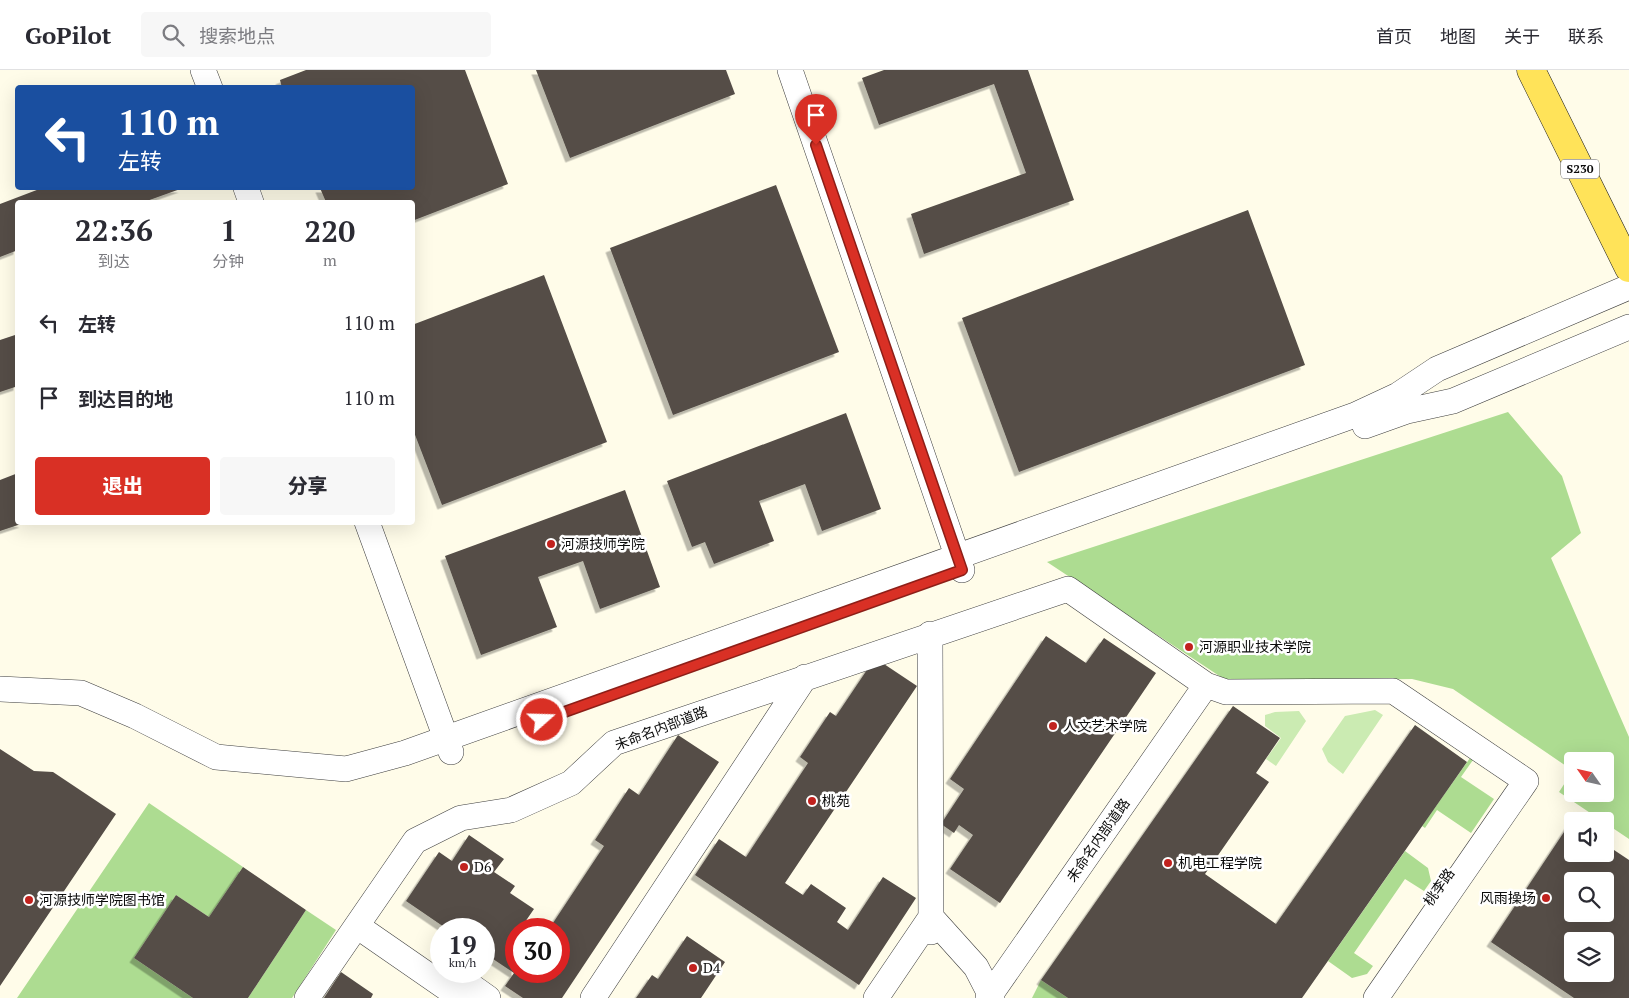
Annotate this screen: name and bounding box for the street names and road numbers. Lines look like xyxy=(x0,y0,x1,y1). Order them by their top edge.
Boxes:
road number: S230 xyxy=(1561,160,1599,178)
street label: 未命名内部道路 xyxy=(612,701,710,754)
street label: 未命名内部道路 xyxy=(1062,794,1133,885)
street label: 桃李路 xyxy=(1419,864,1458,909)

